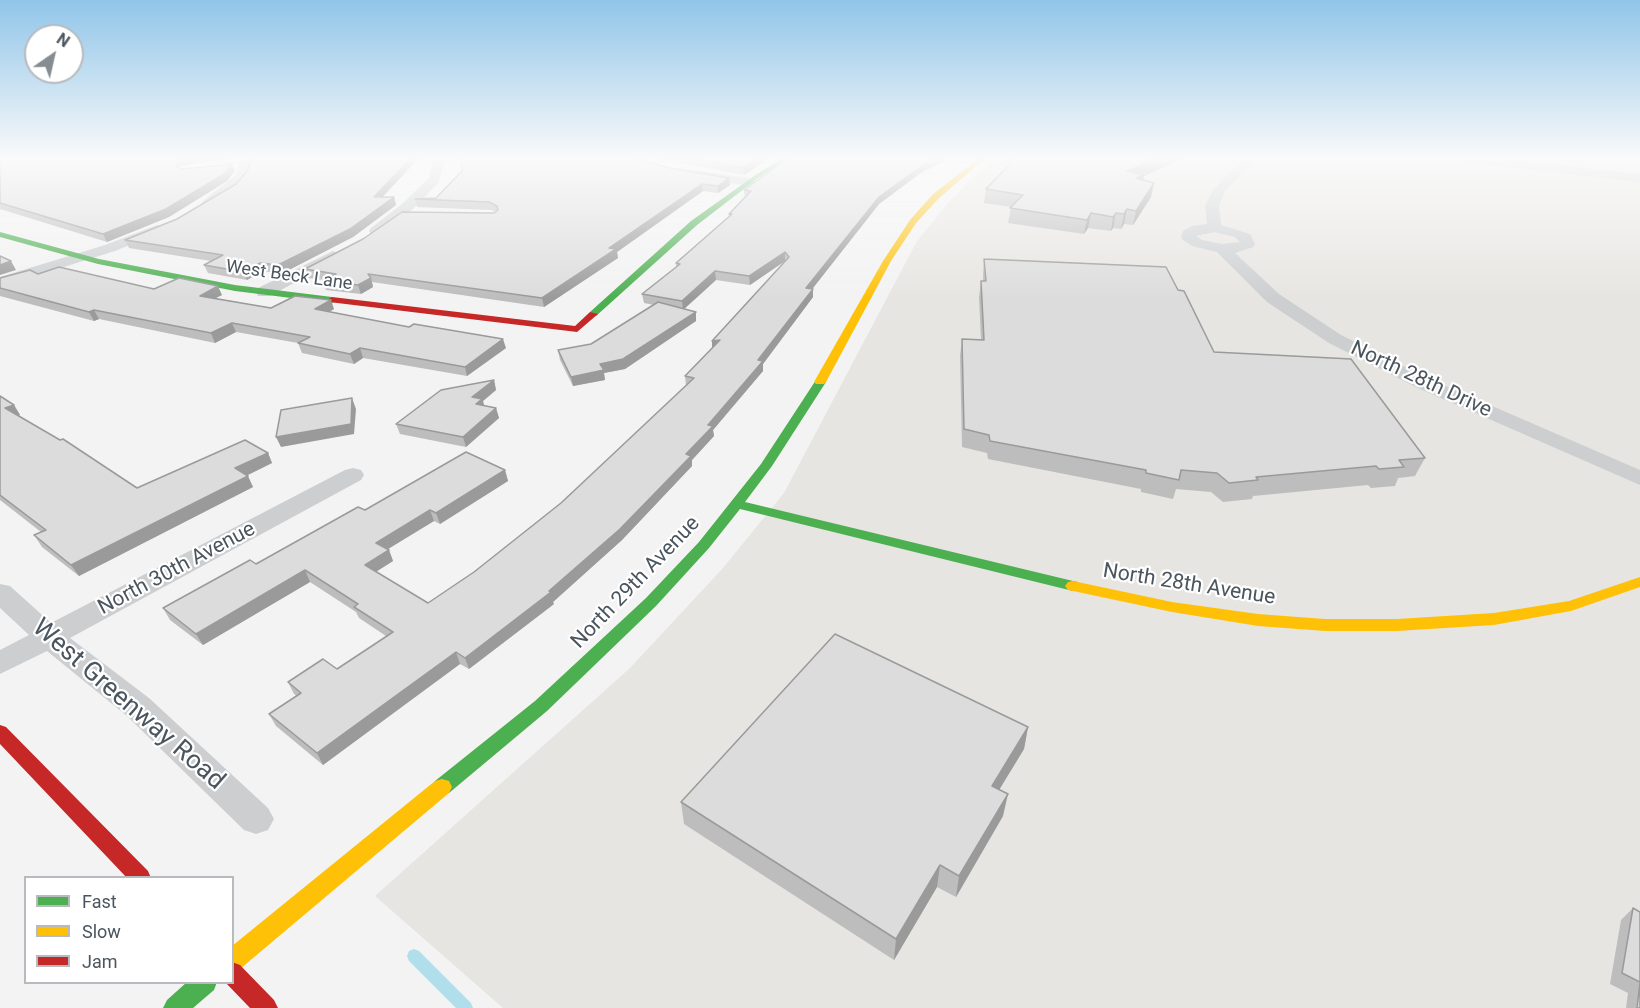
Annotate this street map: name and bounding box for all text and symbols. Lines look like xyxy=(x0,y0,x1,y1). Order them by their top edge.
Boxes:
north arrow xyxy=(24,24,84,84)
text: N xyxy=(53,29,73,51)
street label: West Beck Lane xyxy=(224,256,354,296)
street label: North 28th Drive xyxy=(1346,336,1496,424)
street label: North 29th Avenue xyxy=(566,512,706,654)
street label: North 30th Avenue xyxy=(94,517,260,621)
street label: North 28th Avenue xyxy=(1101,559,1277,611)
street label: West Greenway Road xyxy=(25,613,231,797)
legend xyxy=(24,876,234,984)
text: Fast xyxy=(82,891,117,912)
text: Slow xyxy=(82,921,121,942)
text: Jam xyxy=(82,951,118,972)

